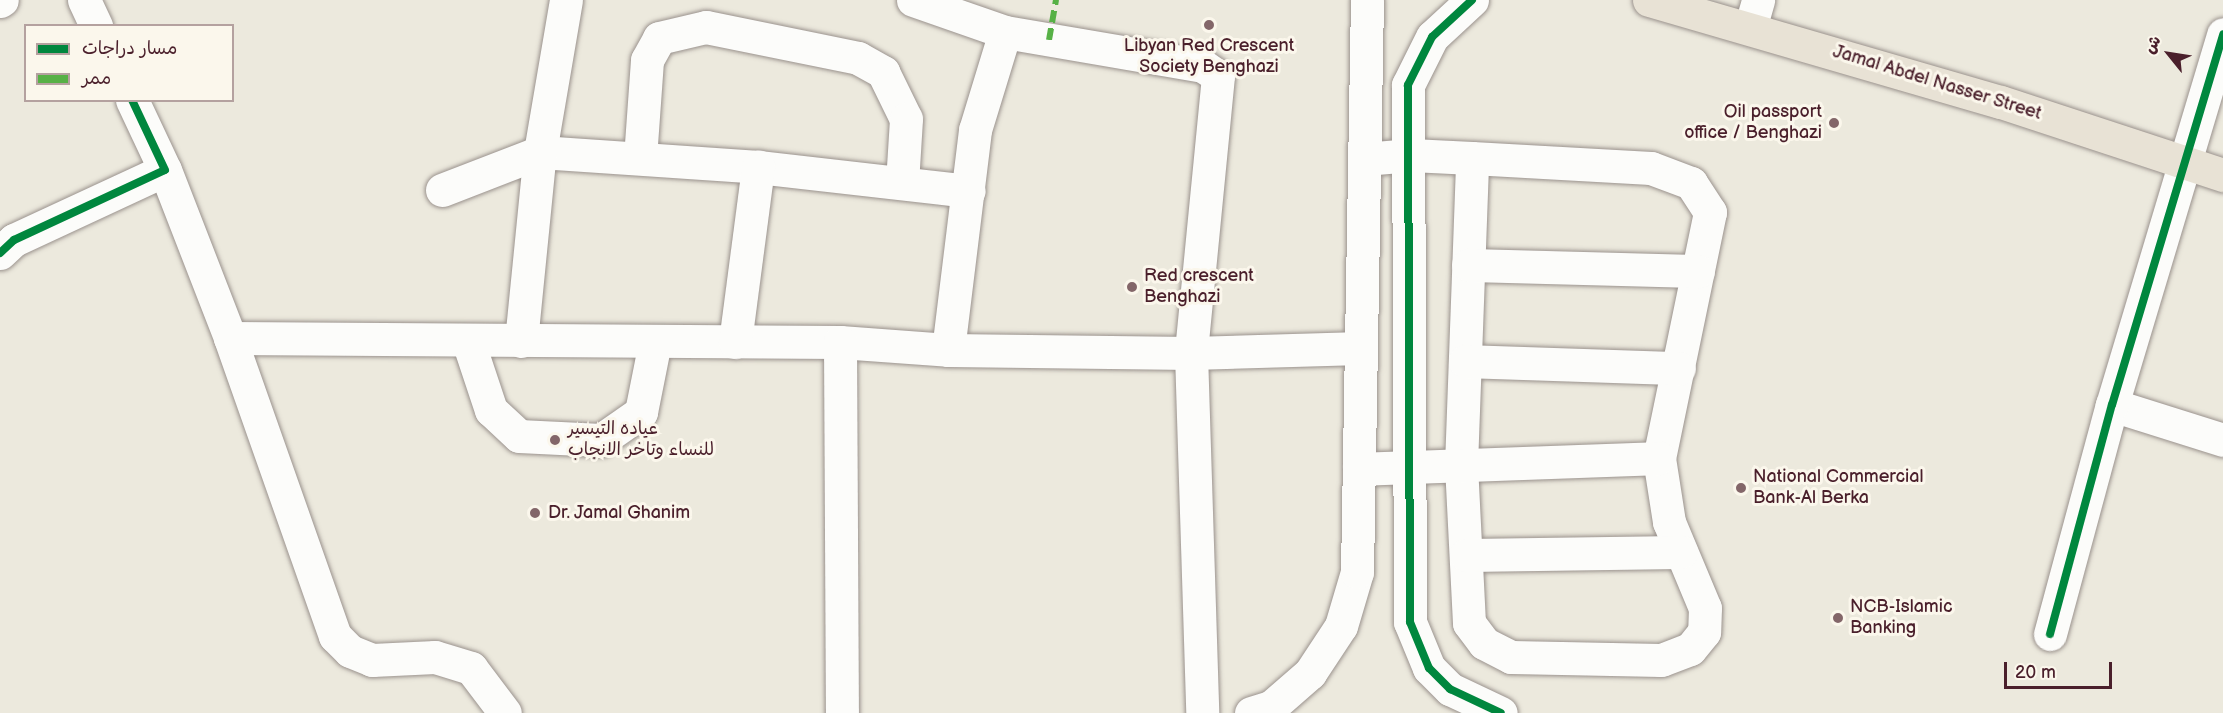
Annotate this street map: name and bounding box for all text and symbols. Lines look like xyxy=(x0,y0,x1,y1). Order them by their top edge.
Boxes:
marker: Libyan Red Crescent Society Benghazi xyxy=(1200,16,1218,34)
legend xyxy=(24,24,234,102)
north arrow xyxy=(2139,24,2199,84)
text: ش xyxy=(2140,32,2166,57)
place label: Libyan Red Crescent Society Benghazi xyxy=(1124,36,1294,78)
text: مسار دراجات xyxy=(82,38,177,59)
street label: Jamal Abdel Nasser Street xyxy=(1830,41,2044,125)
text: ممر xyxy=(82,68,111,89)
place label: Oil passport office / Benghazi xyxy=(1684,102,1822,144)
marker: Oil passport office / Benghazi xyxy=(1827,116,1841,130)
place label: Red crescent Benghazi xyxy=(1144,266,1254,308)
marker: Red crescent Benghazi xyxy=(1125,280,1139,294)
place label: عياده التيسير للنساء وتاخر الانجاب xyxy=(568,419,714,462)
marker: عياده التيسير للنساء وتاخر الانجاب xyxy=(546,431,564,449)
place label: National Commercial Bank-Al Berka xyxy=(1753,467,1923,510)
marker: National Commercial Bank-Al Berka xyxy=(1734,481,1748,495)
place label: Dr. Jamal Ghanim xyxy=(548,502,691,524)
marker: Dr. Jamal Ghanim xyxy=(526,504,544,522)
place label: NCB-Islamic Banking xyxy=(1850,597,1952,640)
marker: NCB-Islamic Banking xyxy=(1831,611,1845,625)
scale bar xyxy=(2007,650,2115,688)
text: 20 m xyxy=(2015,662,2056,683)

